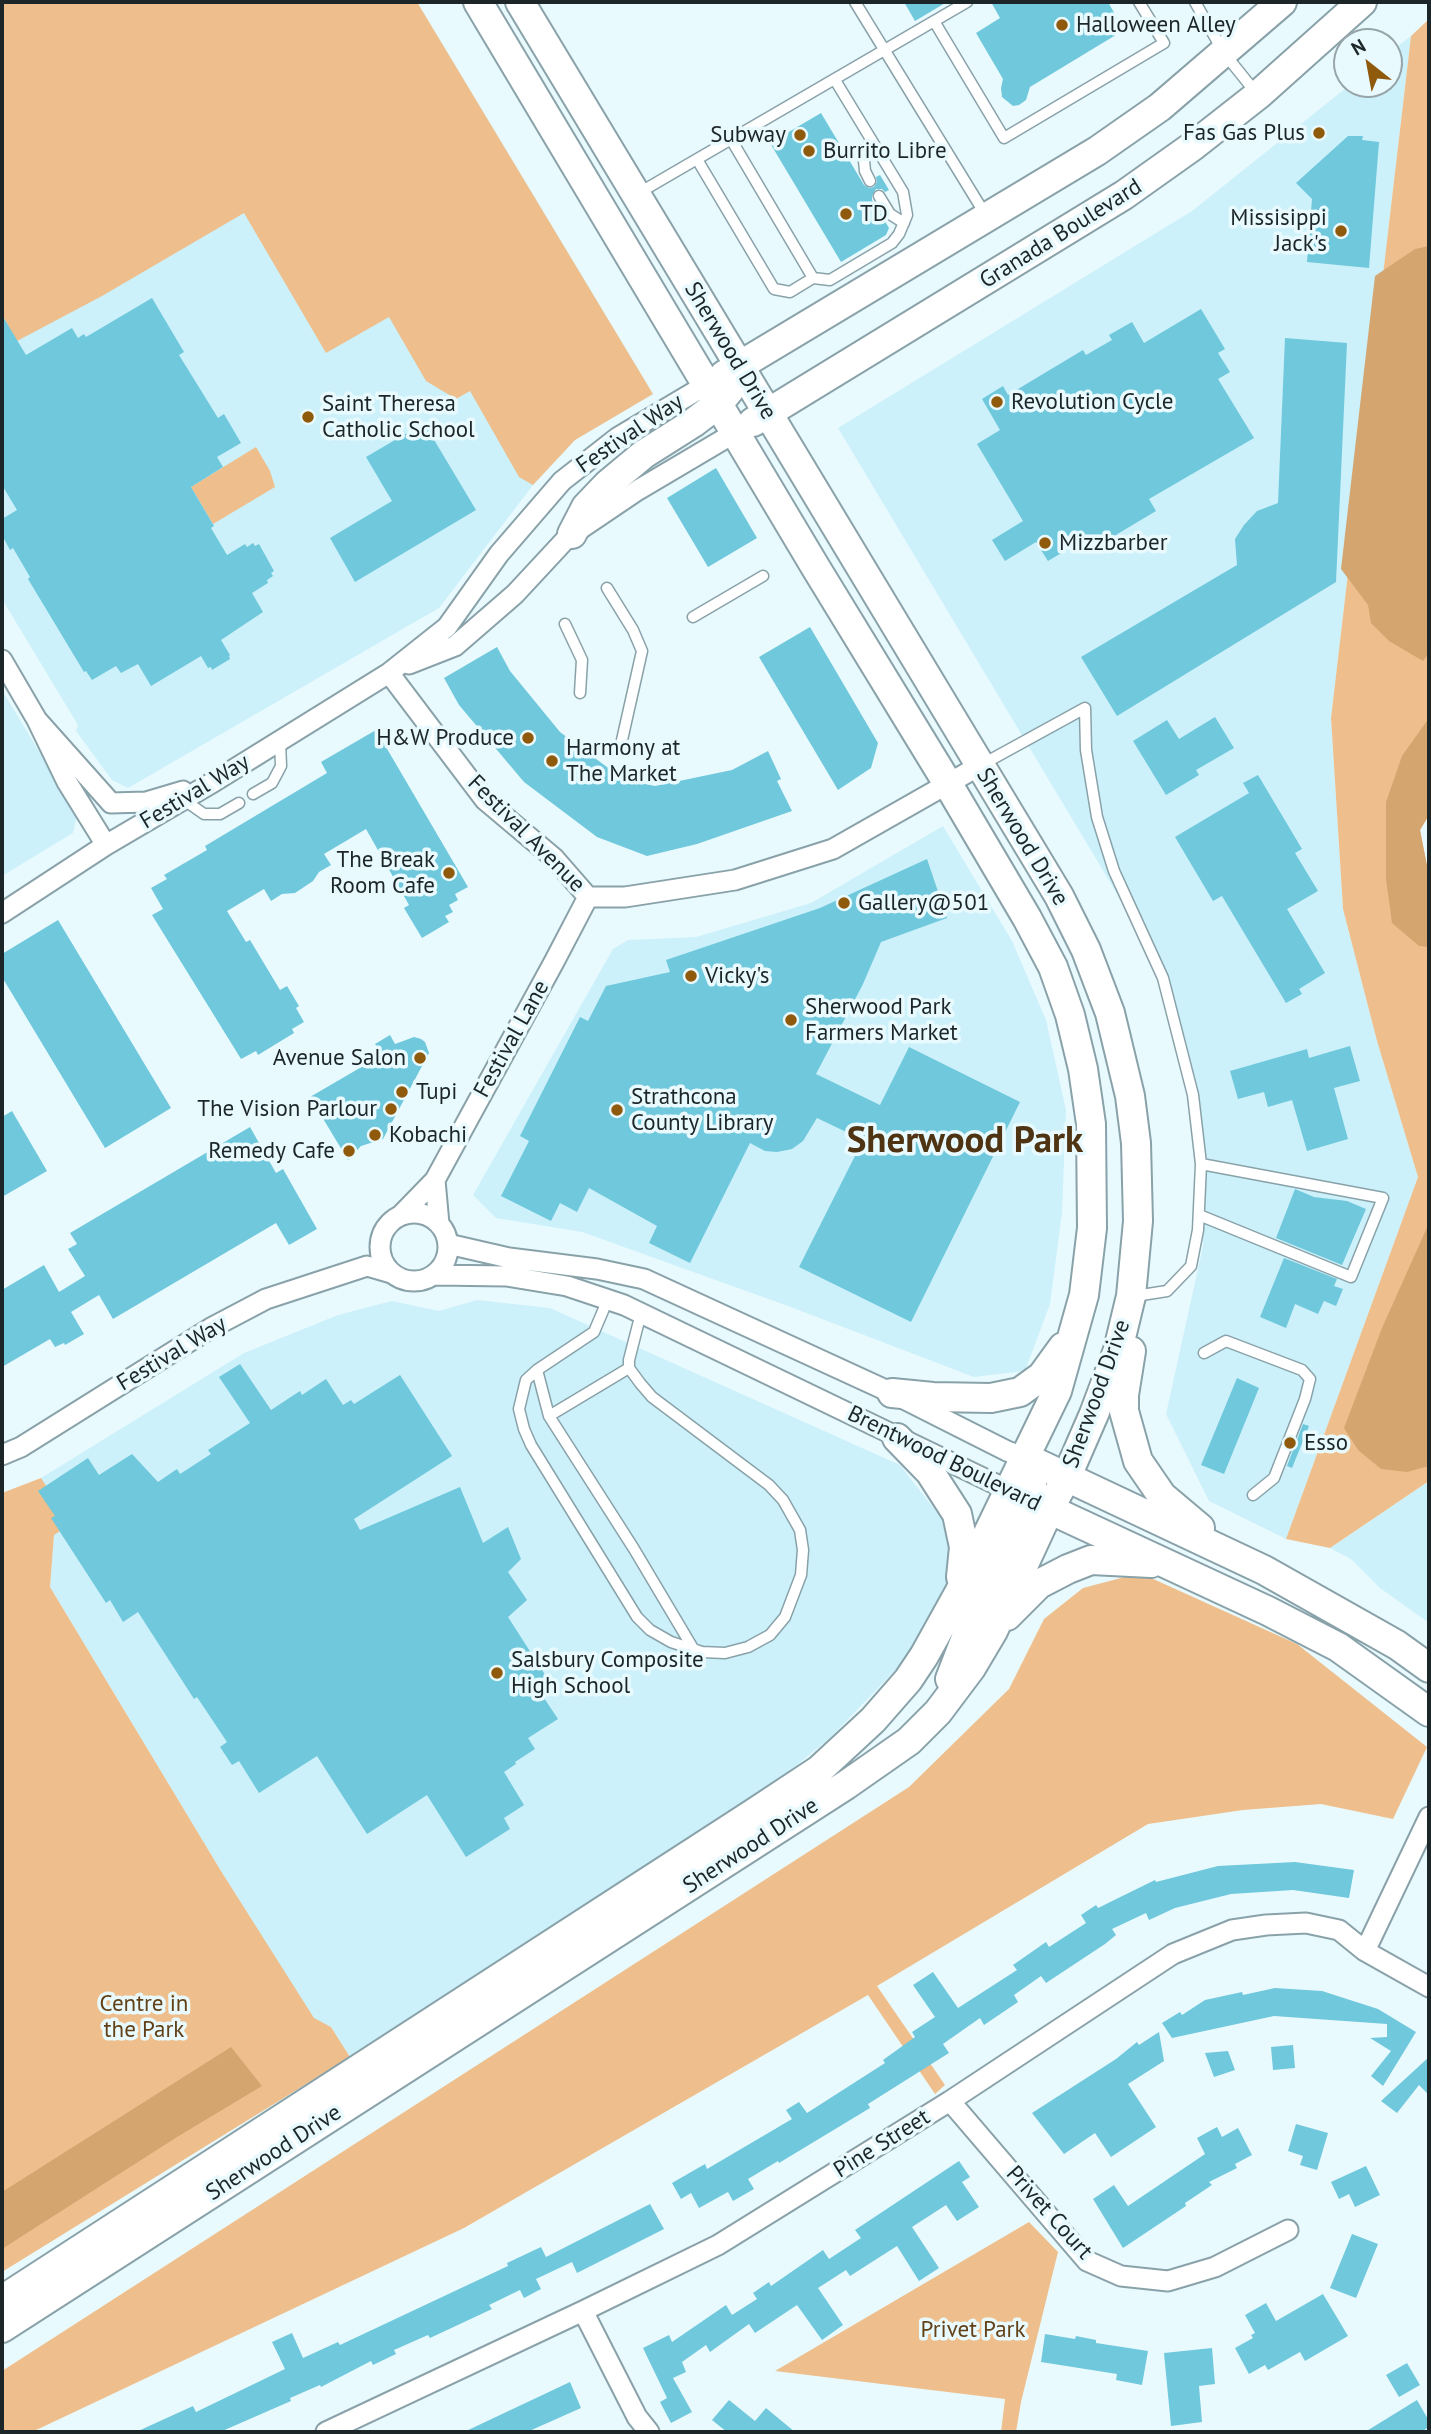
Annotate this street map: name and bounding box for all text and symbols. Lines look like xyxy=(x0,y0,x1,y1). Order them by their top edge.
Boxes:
place label: Halloween Alley xyxy=(1076,11,1236,39)
marker: Halloween Alley xyxy=(1054,17,1070,33)
north arrow xyxy=(1333,28,1403,98)
text: N xyxy=(1347,33,1370,60)
place label: Fas Gas Plus xyxy=(1183,119,1305,147)
place label: Subway xyxy=(710,121,786,149)
marker: Fas Gas Plus xyxy=(1311,125,1327,141)
marker: Subway xyxy=(792,127,808,143)
place label: Burrito Libre xyxy=(823,137,947,165)
marker: Burrito Libre xyxy=(801,143,817,159)
street label: Granada Boulevard xyxy=(975,173,1147,295)
place label: TD xyxy=(860,200,888,228)
place label: Missisippi Jack's xyxy=(1230,204,1327,258)
marker: TD xyxy=(838,206,854,222)
marker: Missisippi Jack's xyxy=(1333,223,1349,239)
street label: Sherwood Drive xyxy=(678,277,782,425)
street label: Festival Way xyxy=(571,388,689,480)
place label: Revolution Cycle xyxy=(1011,388,1173,416)
place label: Saint Theresa Catholic School xyxy=(322,390,475,444)
marker: Revolution Cycle xyxy=(989,394,1005,410)
marker: Saint Theresa Catholic School xyxy=(300,409,316,425)
place label: Mizzbarber xyxy=(1059,529,1167,557)
marker: Mizzbarber xyxy=(1037,535,1053,551)
place label: H&W Produce xyxy=(376,724,514,752)
marker: H&W Produce xyxy=(520,730,536,746)
place label: Harmony at The Market xyxy=(566,734,680,788)
street label: Festival Way xyxy=(135,749,255,835)
marker: Harmony at The Market xyxy=(544,753,560,769)
street label: Sherwood Drive xyxy=(970,763,1074,911)
street label: Festival Avenue xyxy=(462,770,590,898)
place label: The Break Room Cafe xyxy=(330,846,435,900)
marker: The Break Room Cafe xyxy=(441,865,457,881)
place label: Gallery@501 xyxy=(858,889,989,917)
marker: Gallery@501 xyxy=(836,895,852,911)
place label: Vicky's xyxy=(705,962,769,990)
marker: Vicky's xyxy=(683,968,699,984)
street label: Festival Lane xyxy=(468,976,556,1102)
place label: Sherwood Park Farmers Market xyxy=(805,993,958,1047)
marker: Sherwood Park Farmers Market xyxy=(783,1012,799,1028)
place label: Avenue Salon xyxy=(273,1044,406,1072)
marker: Avenue Salon xyxy=(412,1050,428,1066)
place label: Tupi xyxy=(416,1078,457,1106)
place label: Strathcona County Library xyxy=(631,1083,774,1137)
marker: Tupi xyxy=(394,1084,410,1100)
place label: The Vision Parlour xyxy=(197,1095,377,1123)
marker: The Vision Parlour xyxy=(383,1101,399,1117)
marker: Strathcona County Library xyxy=(609,1102,625,1118)
district label: Sherwood Park xyxy=(847,1119,1083,1163)
place label: Kobachi xyxy=(389,1121,467,1149)
marker: Kobachi xyxy=(367,1127,383,1143)
place label: Remedy Cafe xyxy=(208,1137,335,1165)
marker: Remedy Cafe xyxy=(341,1143,357,1159)
street label: Festival Way xyxy=(112,1311,232,1397)
street label: Sherwood Drive xyxy=(1057,1316,1137,1472)
street label: Brentwood Boulevard xyxy=(843,1400,1045,1518)
place label: Esso xyxy=(1304,1429,1348,1457)
marker: Esso xyxy=(1282,1435,1298,1451)
place label: Salsbury Composite High School xyxy=(511,1646,704,1700)
marker: Salsbury Composite High School xyxy=(489,1665,505,1681)
street label: Sherwood Drive xyxy=(678,1792,824,1900)
park label: Centre in the Park xyxy=(100,1990,188,2044)
street label: Sherwood Drive xyxy=(201,2099,347,2207)
street label: Pine Street xyxy=(829,2104,935,2184)
street label: Privet Court xyxy=(1000,2161,1098,2265)
park label: Privet Park xyxy=(921,2316,1025,2344)

